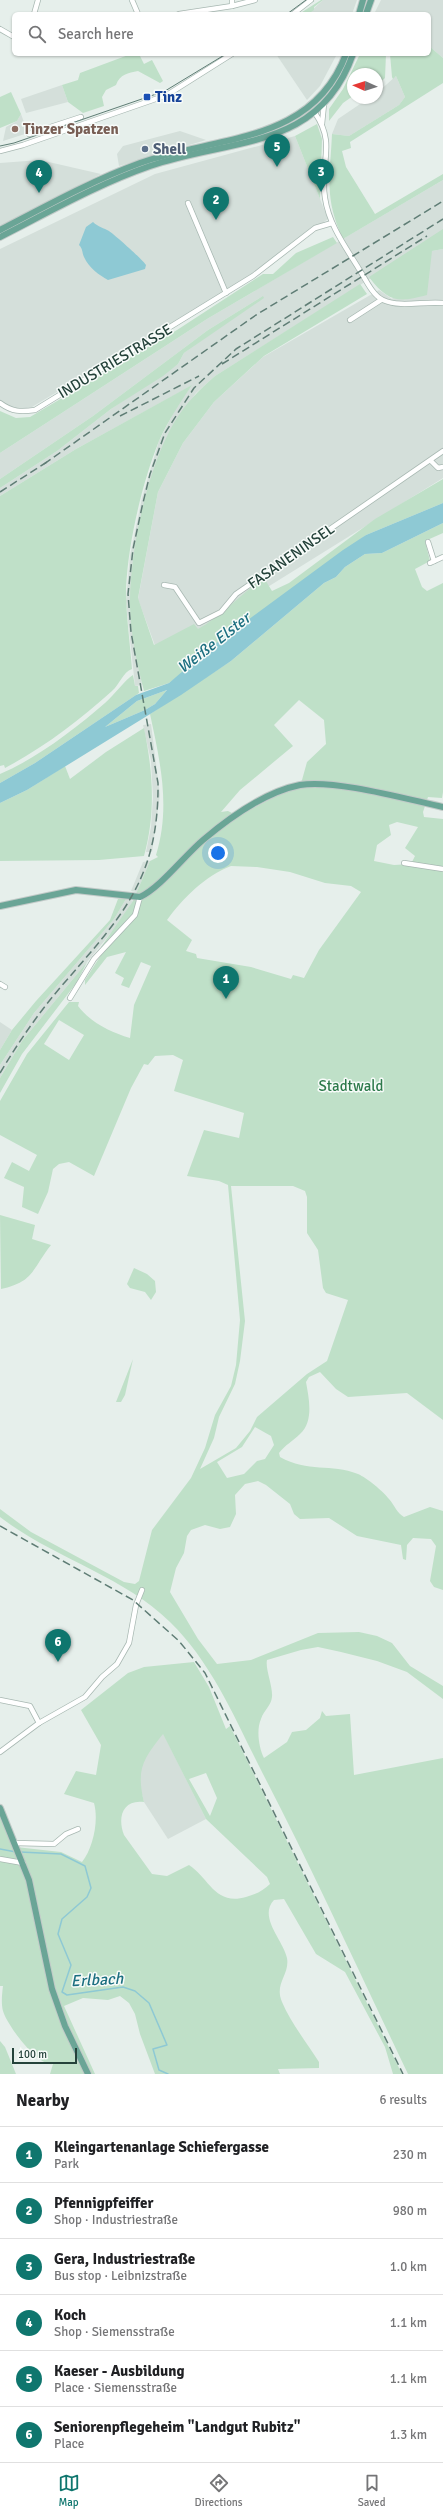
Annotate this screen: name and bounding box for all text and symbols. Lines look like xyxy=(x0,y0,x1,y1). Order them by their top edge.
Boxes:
search box xyxy=(12,12,431,56)
icon: search xyxy=(26,23,48,45)
text: Search here xyxy=(58,25,134,43)
north arrow xyxy=(347,68,383,104)
place label: Tinz xyxy=(155,88,182,106)
marker: Tinz xyxy=(142,92,152,102)
place label: Tinzer Spatzen xyxy=(23,120,119,138)
marker: Tinzer Spatzen xyxy=(10,124,20,134)
pin: 5 xyxy=(264,134,290,167)
place label: Shell xyxy=(153,140,186,158)
marker: Shell xyxy=(140,144,150,154)
pin: 3 xyxy=(308,159,334,192)
pin: 4 xyxy=(26,160,52,193)
pin: 2 xyxy=(203,187,229,220)
street label: INDUSTRIESTRASSE xyxy=(55,320,175,402)
street label: FASANENINSEL xyxy=(244,519,338,592)
water label: Weiße Elster xyxy=(174,607,256,678)
your location xyxy=(208,843,228,863)
pin: 1 xyxy=(213,966,239,999)
park label: Stadtwald xyxy=(319,1077,384,1095)
pin: 6 xyxy=(45,1629,71,1662)
water label: Erlbach xyxy=(70,1969,125,1991)
scale bar xyxy=(12,2046,77,2065)
text: 100 m xyxy=(18,2048,47,2061)
text: Nearby xyxy=(16,2090,69,2111)
text: 6 results xyxy=(379,2092,427,2108)
text: Kleingartenanlage Schiefergasse xyxy=(54,2138,269,2156)
text: 1 xyxy=(25,2147,33,2163)
text: 230 m xyxy=(393,2147,427,2163)
text: Park xyxy=(54,2156,79,2172)
text: Pfennigpfeiffer xyxy=(54,2194,153,2212)
text: 2 xyxy=(25,2203,33,2219)
text: 980 m xyxy=(393,2203,427,2219)
text: Shop · Industriestraße xyxy=(54,2212,178,2228)
text: Gera, Industriestraße xyxy=(54,2250,195,2268)
text: 3 xyxy=(25,2259,33,2275)
text: 1.0 km xyxy=(390,2259,427,2275)
text: Bus stop · Leibnizstraße xyxy=(54,2268,187,2284)
text: Koch xyxy=(54,2306,86,2324)
text: 4 xyxy=(25,2315,33,2331)
text: 1.1 km xyxy=(390,2315,427,2331)
text: Shop · Siemensstraße xyxy=(54,2324,175,2340)
text: Kaeser - Ausbildung xyxy=(54,2362,185,2380)
text: 5 xyxy=(25,2371,33,2387)
text: 1.1 km xyxy=(390,2371,427,2387)
text: Place · Siemensstraße xyxy=(54,2380,177,2396)
text: Seniorenpflegeheim "Landgut Rubitz" xyxy=(54,2418,300,2436)
text: 6 xyxy=(25,2427,33,2443)
text: 1.3 km xyxy=(390,2427,427,2443)
text: Place xyxy=(54,2436,84,2452)
tab: Map xyxy=(58,2472,80,2509)
tab: Directions xyxy=(195,2472,243,2509)
tab: Saved xyxy=(358,2472,385,2509)

